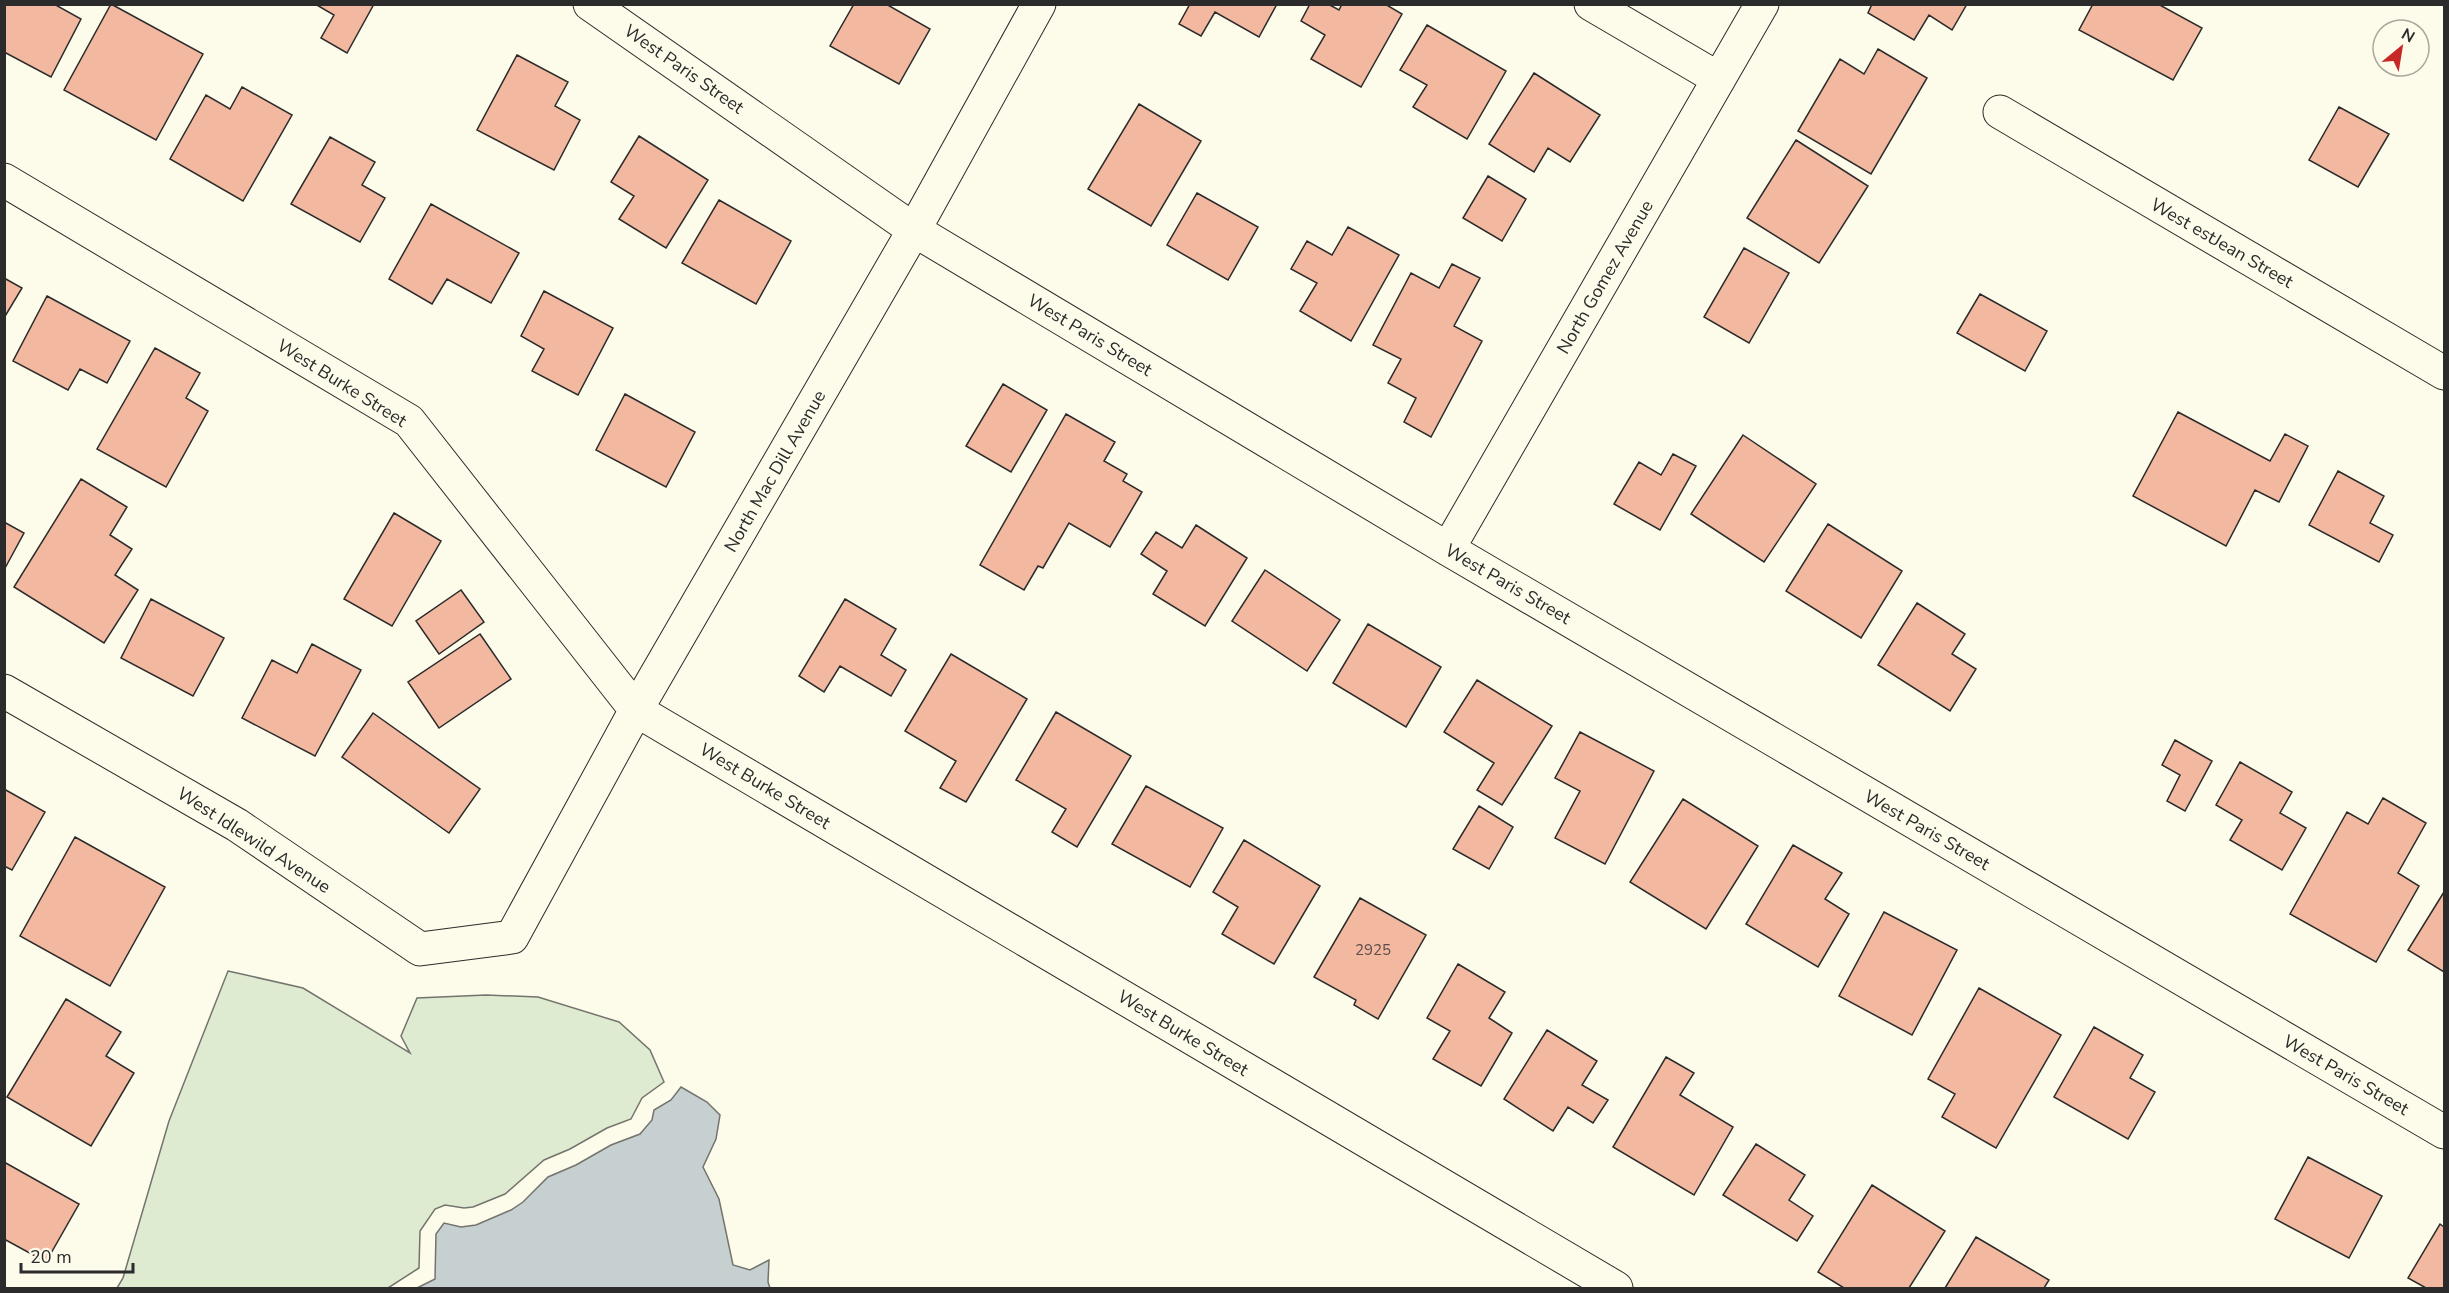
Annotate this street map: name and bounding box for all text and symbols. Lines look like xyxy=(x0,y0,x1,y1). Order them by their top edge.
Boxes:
north arrow xyxy=(2371,18,2431,78)
street label: West Paris Street xyxy=(619,19,749,120)
text: N xyxy=(2397,23,2419,48)
street label: West estJean Street xyxy=(2146,192,2298,294)
street label: North Gomez Avenue xyxy=(1551,196,1659,358)
street label: West Paris Street xyxy=(1023,288,1157,382)
street label: West Burke Street xyxy=(273,333,412,433)
street label: North Mac Dill Avenue xyxy=(719,386,831,556)
street label: West Paris Street xyxy=(1441,538,1576,630)
street label: West Burke Street xyxy=(695,737,835,835)
street label: West Idlewild Avenue xyxy=(173,781,335,899)
street label: West Paris Street xyxy=(1860,784,1995,876)
house number: 2925 xyxy=(1355,940,1391,960)
street label: West Burke Street xyxy=(1113,984,1253,1082)
street label: West Paris Street xyxy=(2279,1029,2414,1121)
scale bar xyxy=(21,1236,134,1274)
text: 20 m xyxy=(30,1245,72,1269)

